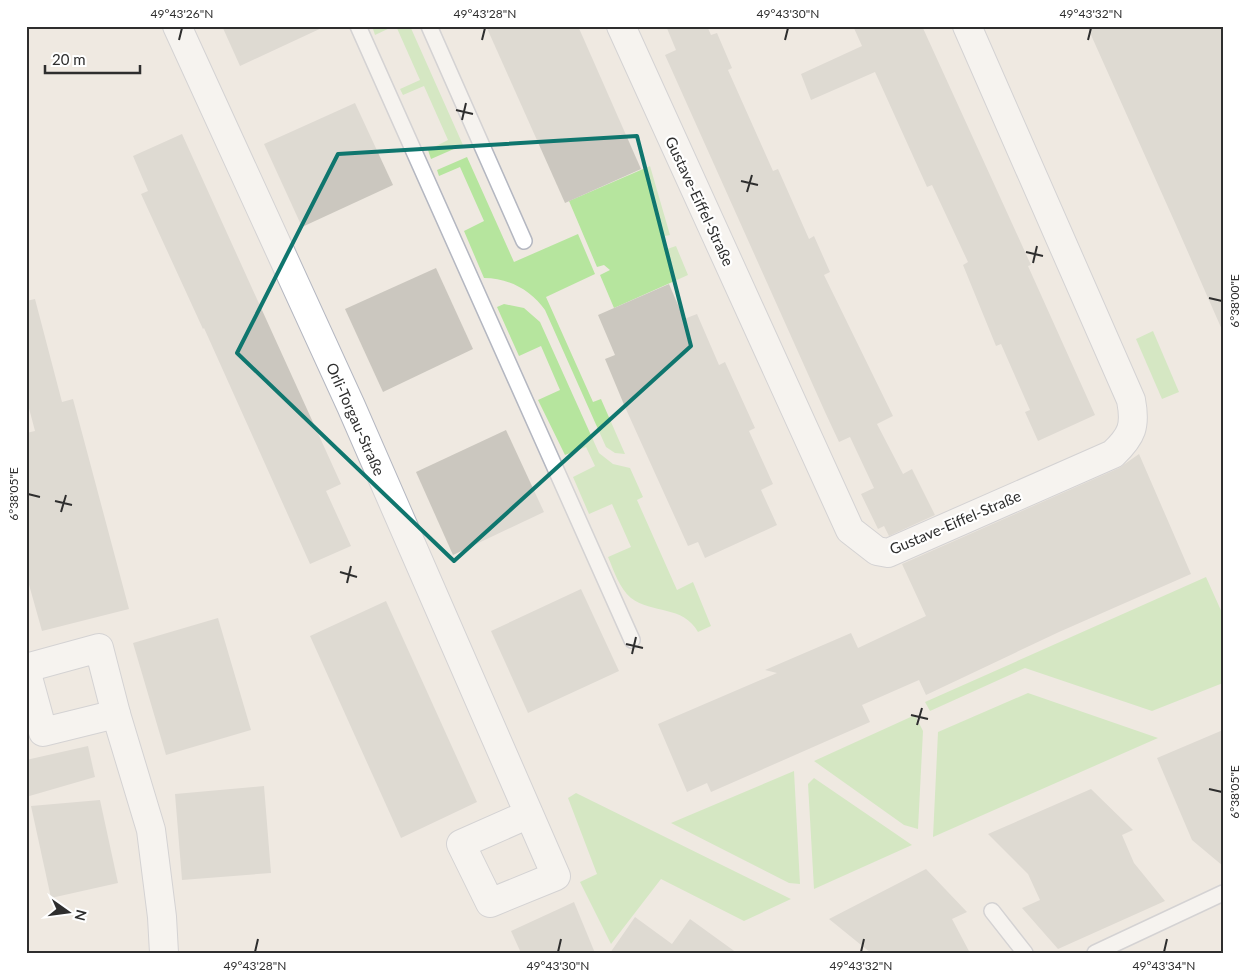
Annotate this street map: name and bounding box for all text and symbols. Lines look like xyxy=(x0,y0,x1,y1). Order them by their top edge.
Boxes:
text: 49°43'26"N xyxy=(151,6,213,21)
text: 49°43'28"N xyxy=(454,6,516,21)
text: 49°43'30"N xyxy=(757,6,819,21)
text: 49°43'32"N xyxy=(1060,6,1122,21)
scale bar xyxy=(45,42,140,74)
text: 20 m xyxy=(52,50,86,68)
street label: Gustave-Eiffel-Straße xyxy=(662,133,738,269)
text: 6°38'00"E xyxy=(1227,274,1242,328)
street label: Orli-Torgau-Straße xyxy=(323,360,389,478)
text: 6°38'05"E xyxy=(6,467,21,521)
street label: Gustave-Eiffel-Straße xyxy=(887,486,1023,558)
text: 6°38'05"E xyxy=(1227,765,1242,819)
north arrow xyxy=(42,886,92,936)
text: N xyxy=(72,908,91,923)
text: 49°43'28"N xyxy=(224,958,286,973)
text: 49°43'30"N xyxy=(527,958,589,973)
text: 49°43'32"N xyxy=(830,958,892,973)
text: 49°43'34"N xyxy=(1133,958,1195,973)

